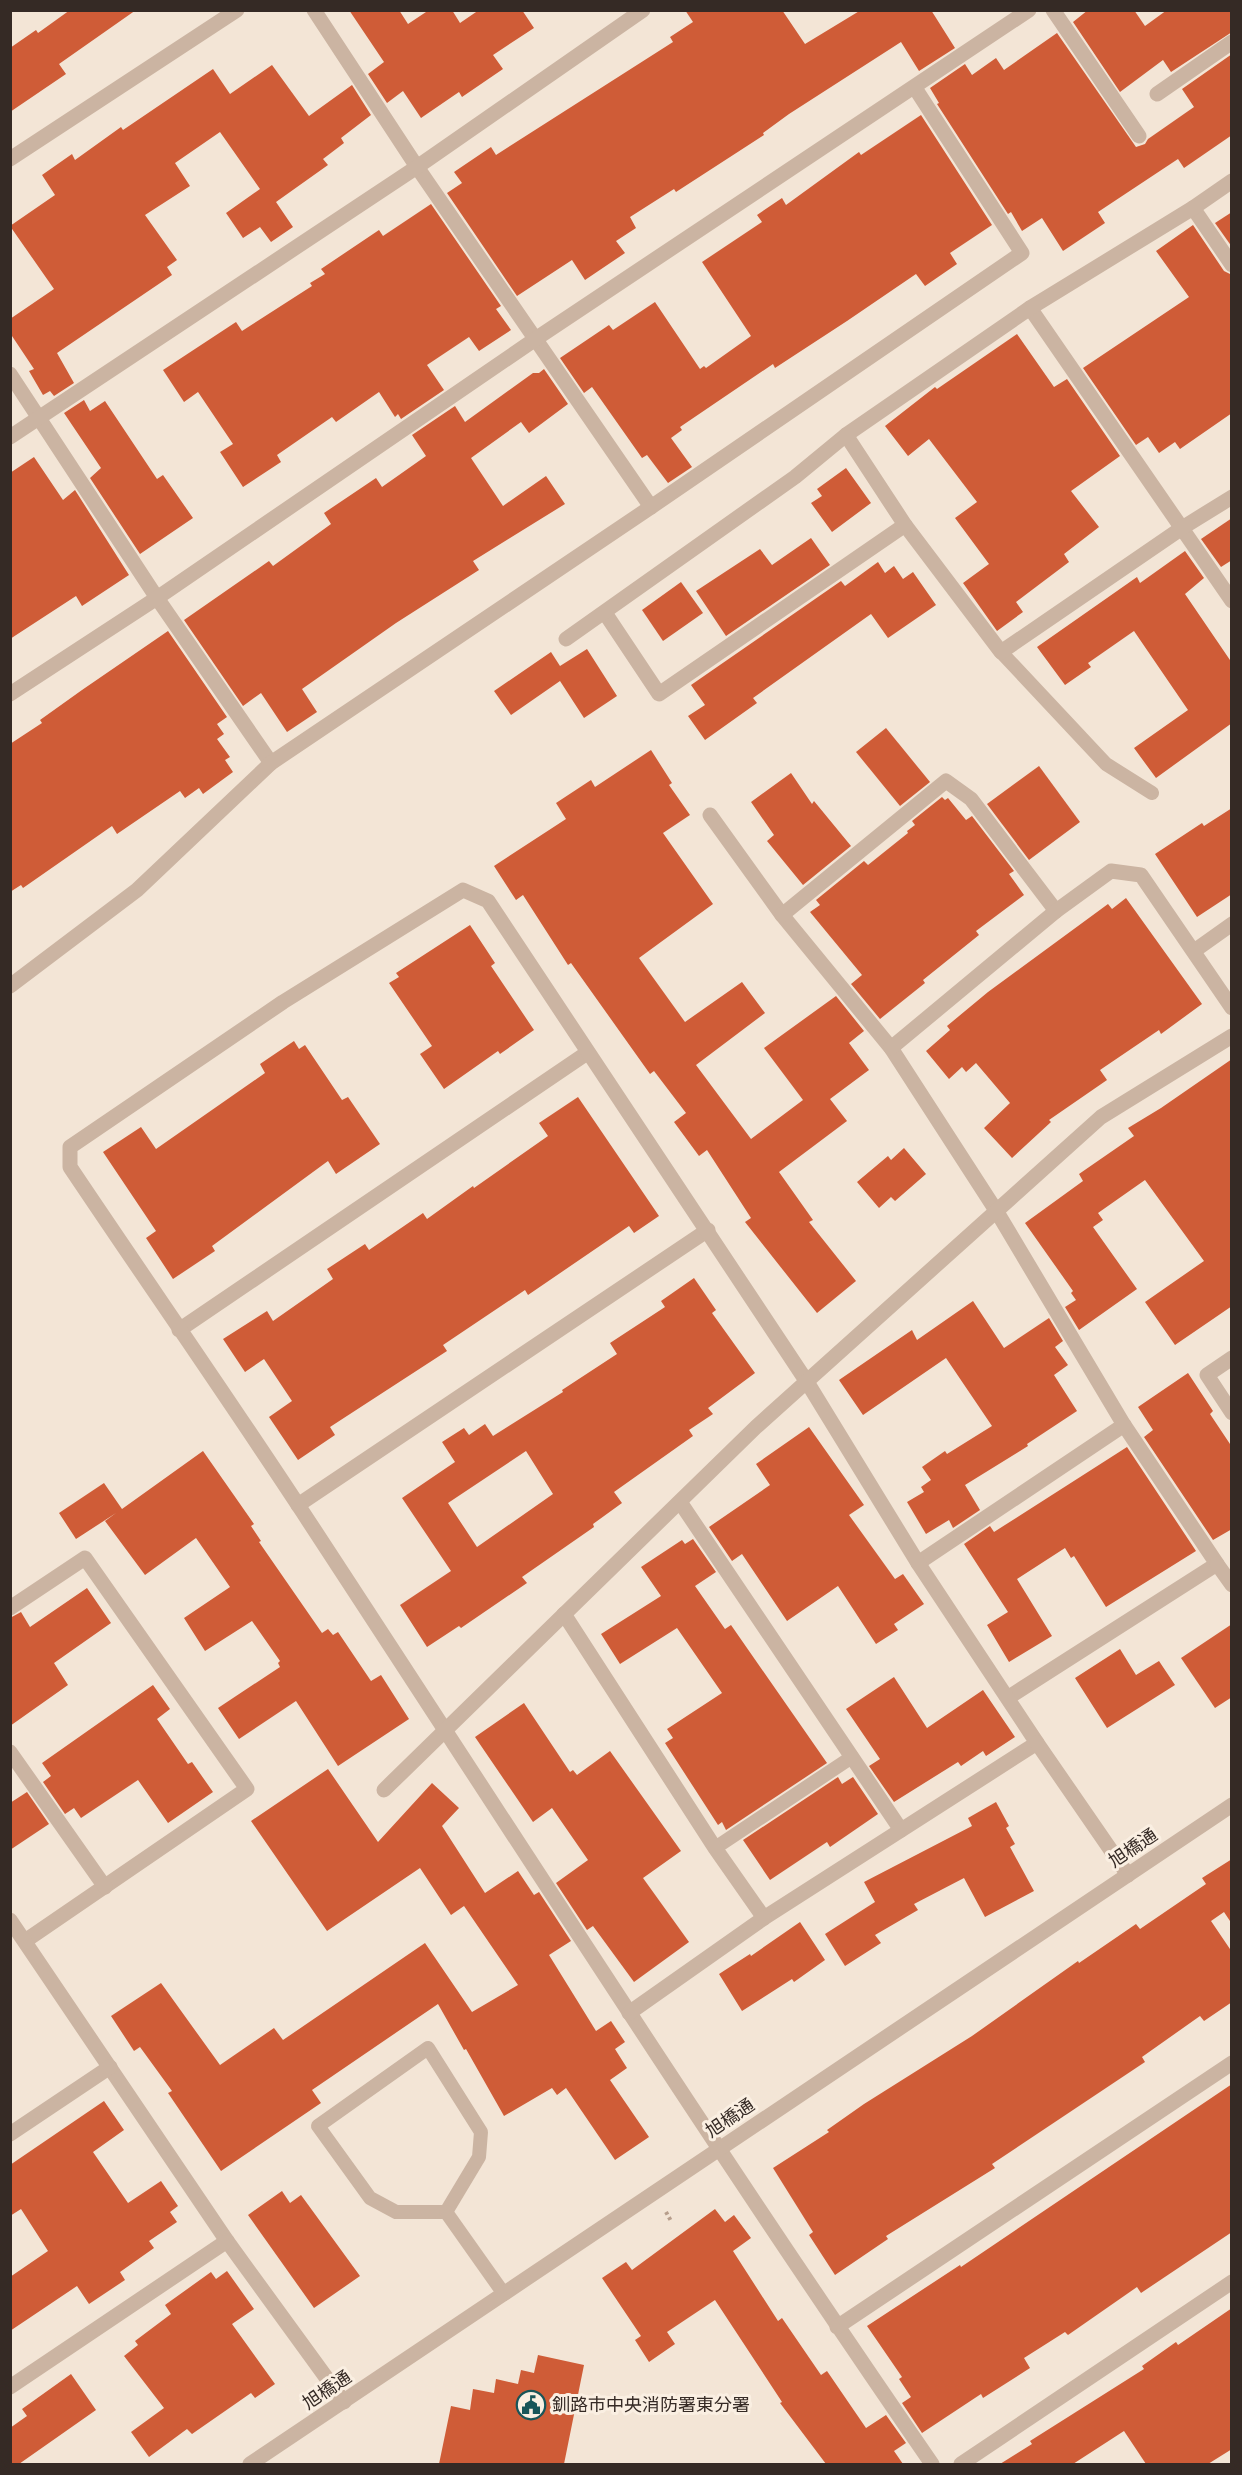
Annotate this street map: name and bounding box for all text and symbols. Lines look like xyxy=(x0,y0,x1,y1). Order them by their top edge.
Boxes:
street label: 旭橋通 xyxy=(1104,1824,1162,1872)
street label: 旭橋通 xyxy=(701,2094,759,2142)
street label: 旭橋通 xyxy=(298,2366,356,2414)
public building icon: 釧路市中央消防署東分署 xyxy=(515,2389,547,2421)
place label: 釧路市中央消防署東分署 xyxy=(552,2394,750,2416)

